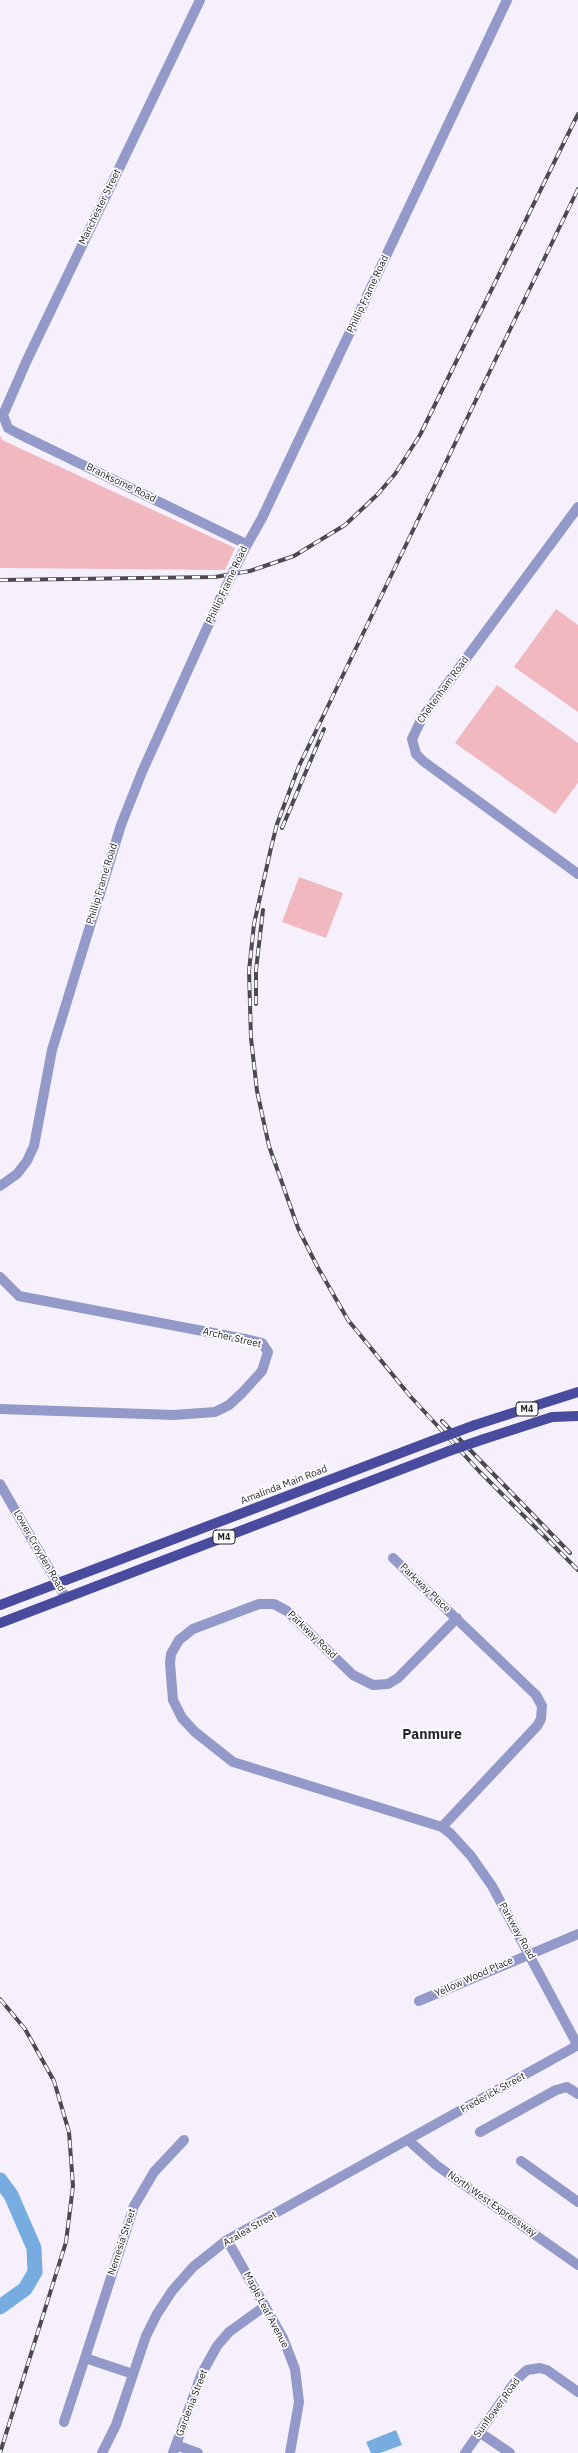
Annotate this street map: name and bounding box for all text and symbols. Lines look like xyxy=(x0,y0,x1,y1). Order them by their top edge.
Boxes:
street label: Manchester Street xyxy=(77,167,123,247)
street label: Phillip Frame Road xyxy=(345,253,391,335)
street label: Branksome Road xyxy=(84,461,158,505)
street label: Phillip Frame Road xyxy=(204,544,250,626)
street label: Cheltenham Road xyxy=(415,654,471,726)
street label: Phillip Frame Road xyxy=(84,842,120,926)
street label: Archer Street xyxy=(202,1325,262,1351)
road number: M4 xyxy=(516,1402,538,1416)
street label: Amalinda Main Road xyxy=(239,1463,329,1507)
street label: Lower Croyden Road xyxy=(11,1508,67,1594)
road number: M4 xyxy=(213,1530,235,1544)
street label: Parkway Place xyxy=(397,1561,453,1615)
street label: Parkway Road xyxy=(285,1609,339,1661)
district label: Panmure xyxy=(402,1727,462,1743)
street label: Parkway Road xyxy=(496,1900,538,1962)
street label: Yellow Wood Place xyxy=(433,1954,515,2000)
street label: Frederick Street xyxy=(459,2070,527,2116)
street label: North West Expressway xyxy=(445,2169,539,2239)
street label: Nemesia Street xyxy=(106,2207,138,2277)
street label: Azalea Street xyxy=(221,2209,279,2249)
street label: Maple Leaf Avenue xyxy=(241,2270,291,2350)
street label: Gardenia Street xyxy=(174,2368,210,2438)
street label: Sunflower Road xyxy=(471,2376,523,2440)

